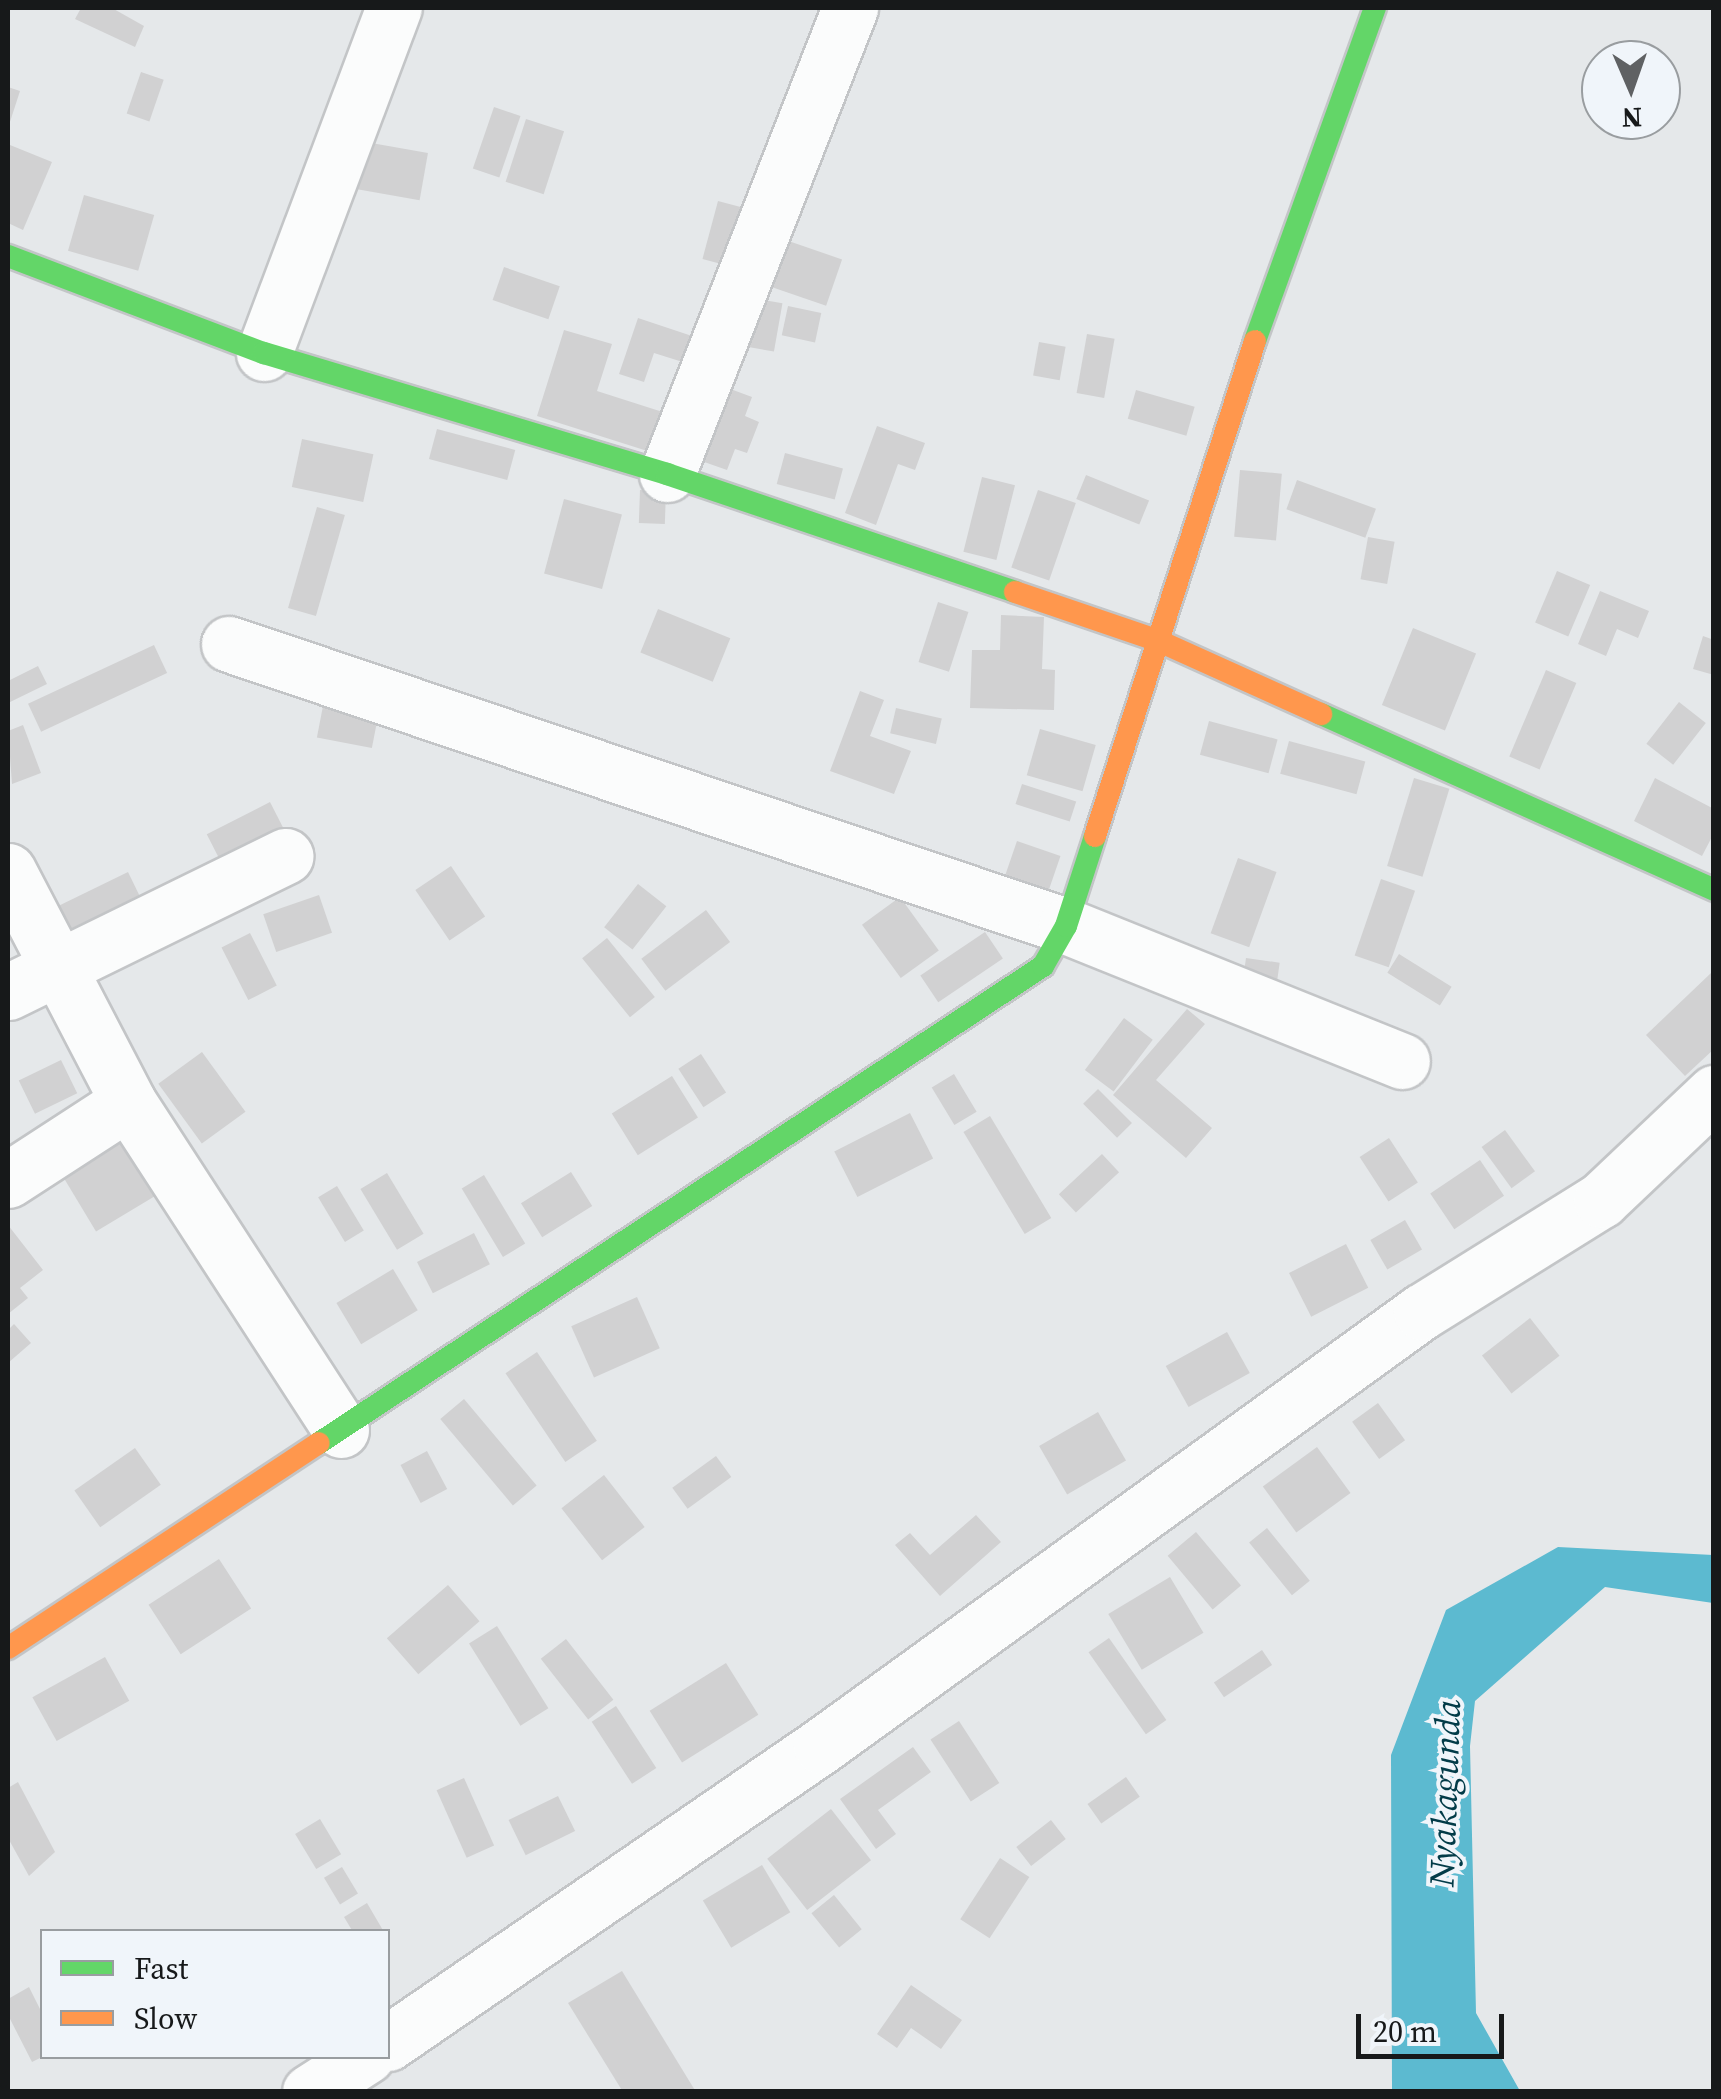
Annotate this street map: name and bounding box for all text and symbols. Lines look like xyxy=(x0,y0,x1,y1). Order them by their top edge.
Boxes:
north arrow xyxy=(1581,40,1681,140)
text: N xyxy=(1621,99,1643,137)
water label: Nyakagunda xyxy=(1421,1699,1469,1887)
legend xyxy=(40,1929,390,2059)
text: Fast xyxy=(134,1948,188,1989)
scale bar xyxy=(1361,1994,1508,2056)
text: Slow xyxy=(134,1998,197,2039)
text: 20 m xyxy=(1373,2011,1437,2052)

